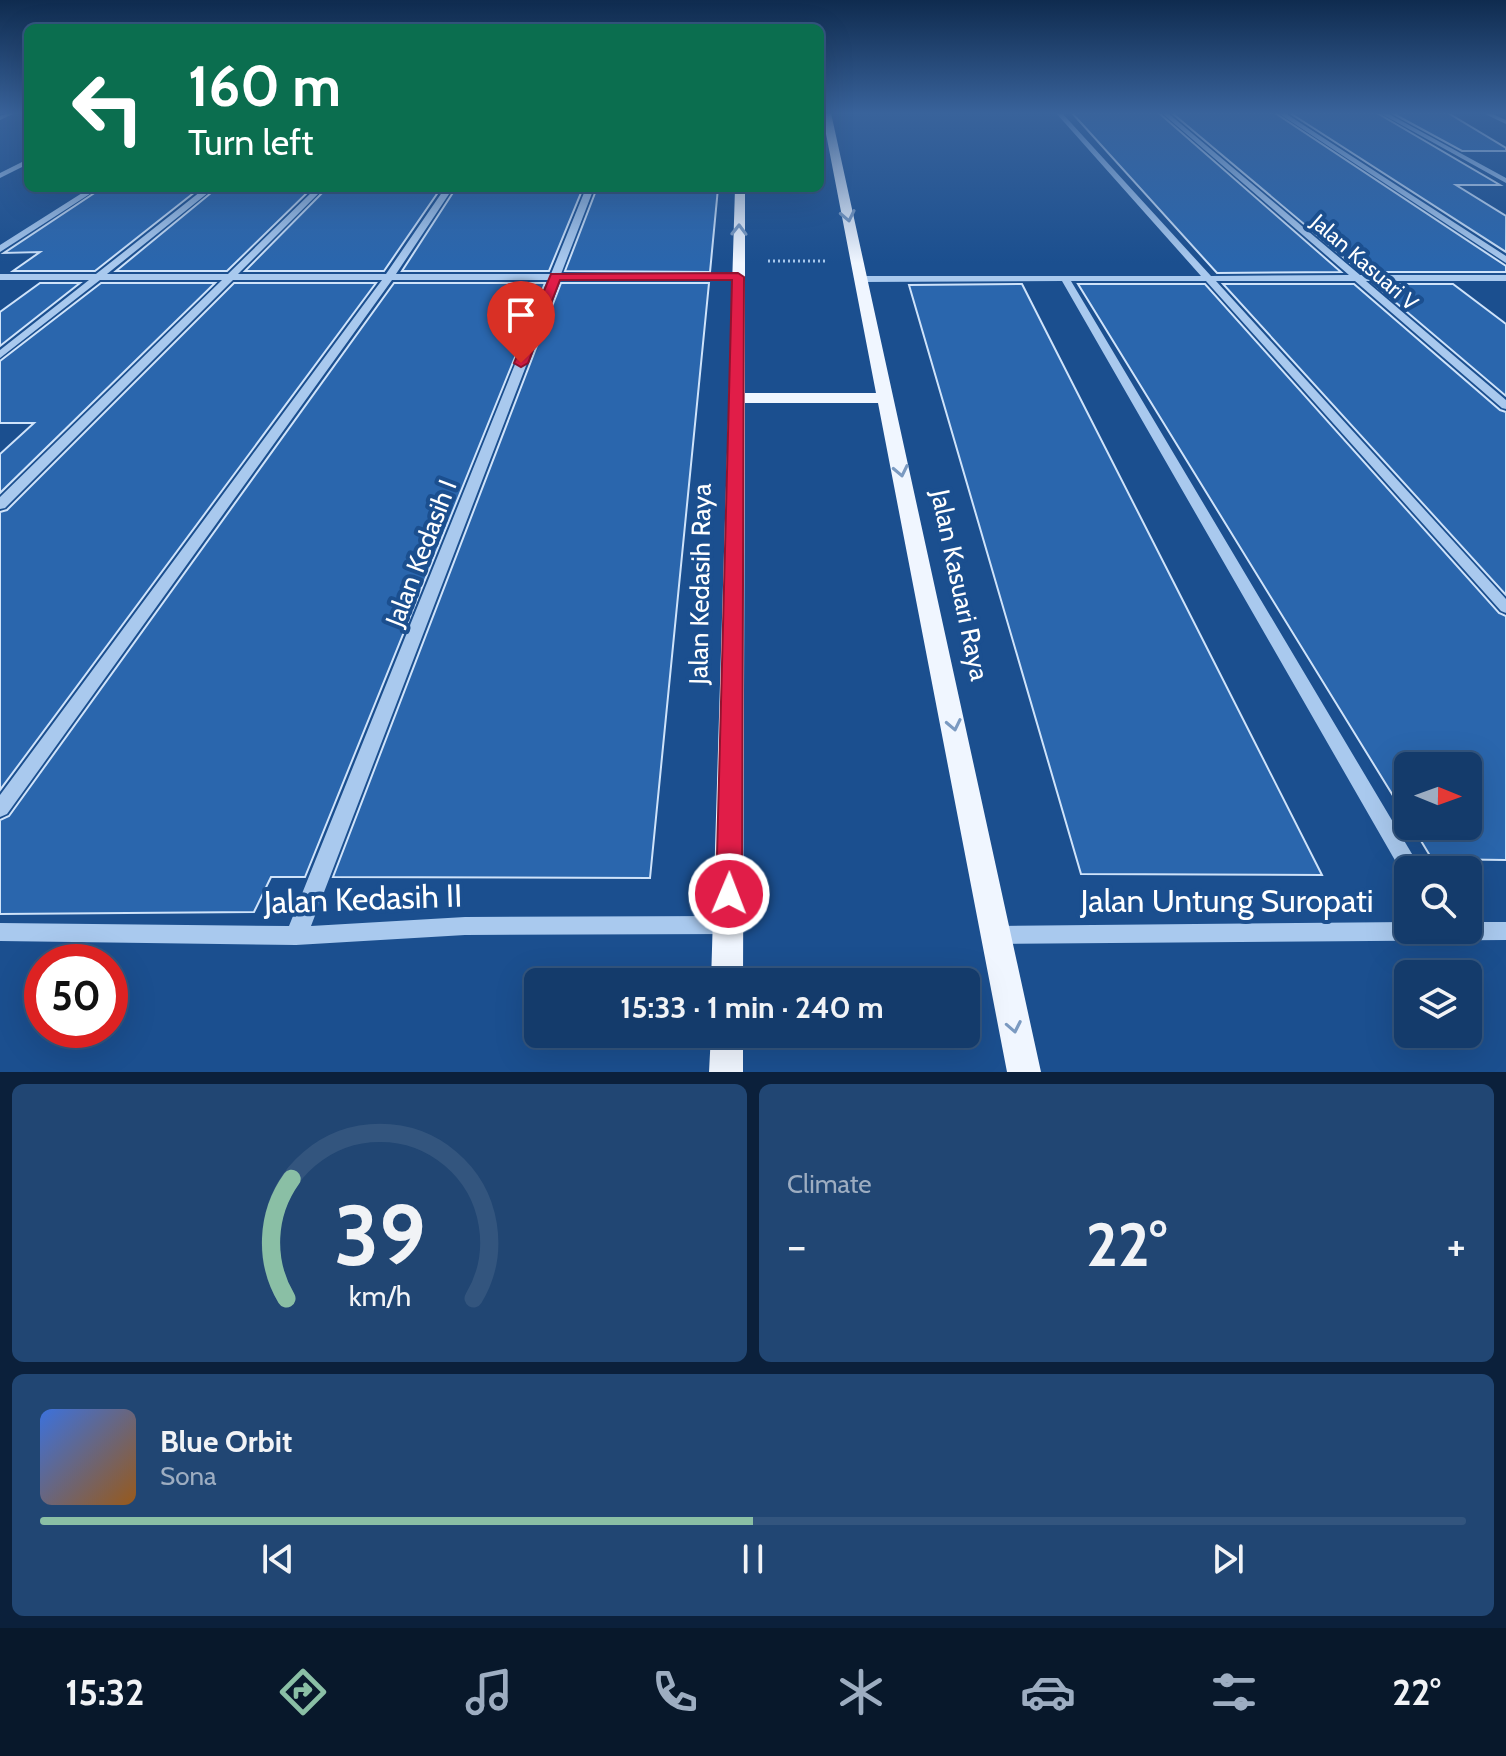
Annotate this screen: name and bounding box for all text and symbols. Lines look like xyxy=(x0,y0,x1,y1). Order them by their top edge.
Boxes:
text: 160 m xyxy=(188,52,341,120)
icon: left xyxy=(56,56,160,160)
text: Turn left xyxy=(188,120,313,164)
street label: Jalan Kasuari V xyxy=(1305,208,1424,317)
one-way arrow xyxy=(839,209,856,223)
one-way arrow xyxy=(730,223,748,236)
pin xyxy=(487,281,555,363)
icon: arrive xyxy=(499,293,543,337)
one-way arrow xyxy=(892,464,909,477)
street label: Jalan Kedasih I xyxy=(378,475,464,632)
street label: Jalan Kedasih Raya xyxy=(682,483,718,686)
street label: Jalan Kasuari Raya xyxy=(924,486,996,684)
one-way arrow xyxy=(944,719,961,732)
north arrow xyxy=(1394,752,1482,840)
map controls xyxy=(1394,752,1482,1048)
position arrow xyxy=(687,852,771,936)
button: search xyxy=(1394,856,1482,944)
street label: Jalan Kedasih II xyxy=(262,876,463,921)
street label: Jalan Untung Suropati xyxy=(1079,881,1374,920)
speed limit sign: 50 xyxy=(24,944,128,1048)
button: layers xyxy=(1394,960,1482,1048)
text: 15:33 · 1 min · 240 m xyxy=(620,989,884,1026)
one-way arrow xyxy=(1005,1020,1022,1033)
text: Climate xyxy=(787,1168,872,1200)
text: 39 xyxy=(334,1185,425,1286)
text: 22° xyxy=(1086,1208,1167,1281)
text: − xyxy=(787,1219,806,1272)
text: + xyxy=(1447,1219,1466,1272)
text: km/h xyxy=(348,1278,411,1313)
text: Blue Orbit xyxy=(160,1423,292,1460)
text: Sona xyxy=(160,1460,217,1492)
icon: previous xyxy=(256,1537,300,1581)
icon: pause xyxy=(731,1537,775,1581)
icon: next xyxy=(1206,1537,1250,1581)
icon: directions xyxy=(275,1664,331,1720)
icon: music xyxy=(461,1664,517,1720)
icon: phone xyxy=(647,1664,703,1720)
icon: climate xyxy=(833,1664,889,1720)
icon: car xyxy=(1020,1664,1076,1720)
icon: filters xyxy=(1206,1664,1262,1720)
text: 15:32 xyxy=(65,1670,144,1714)
text: 22° xyxy=(1392,1670,1441,1714)

